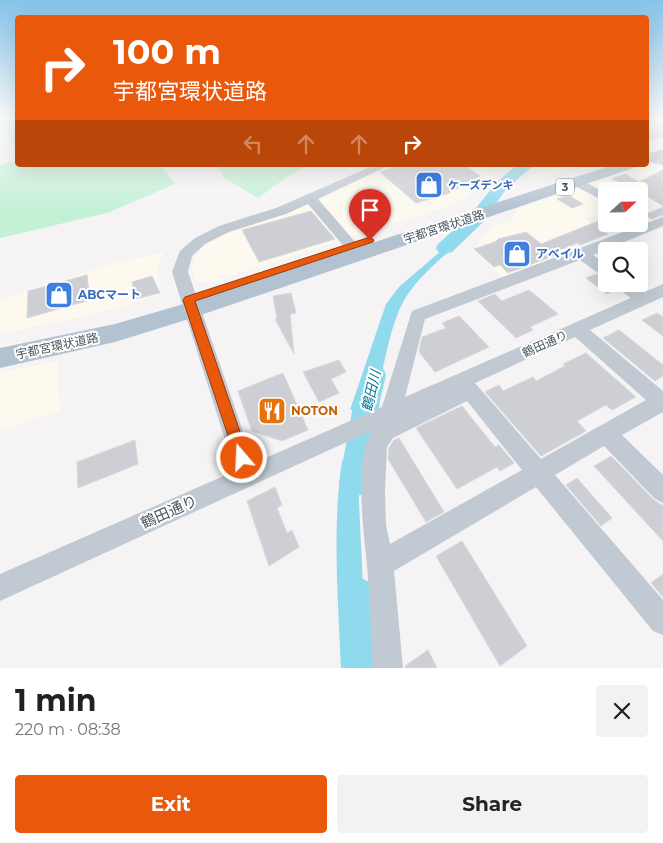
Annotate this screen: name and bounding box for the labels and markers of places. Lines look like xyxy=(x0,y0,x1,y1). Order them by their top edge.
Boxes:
shop icon: ケーズデンキ xyxy=(414,170,444,200)
place label: ケーズデンキ xyxy=(448,178,513,192)
pin xyxy=(349,189,391,240)
shop icon: アベイル xyxy=(502,239,532,269)
place label: アベイル xyxy=(536,246,584,261)
shop icon: ABCマート xyxy=(44,280,74,310)
place label: ABCマート xyxy=(77,287,141,302)
restaurant icon: NOTON xyxy=(257,396,287,426)
place label: NOTON xyxy=(291,403,338,418)

